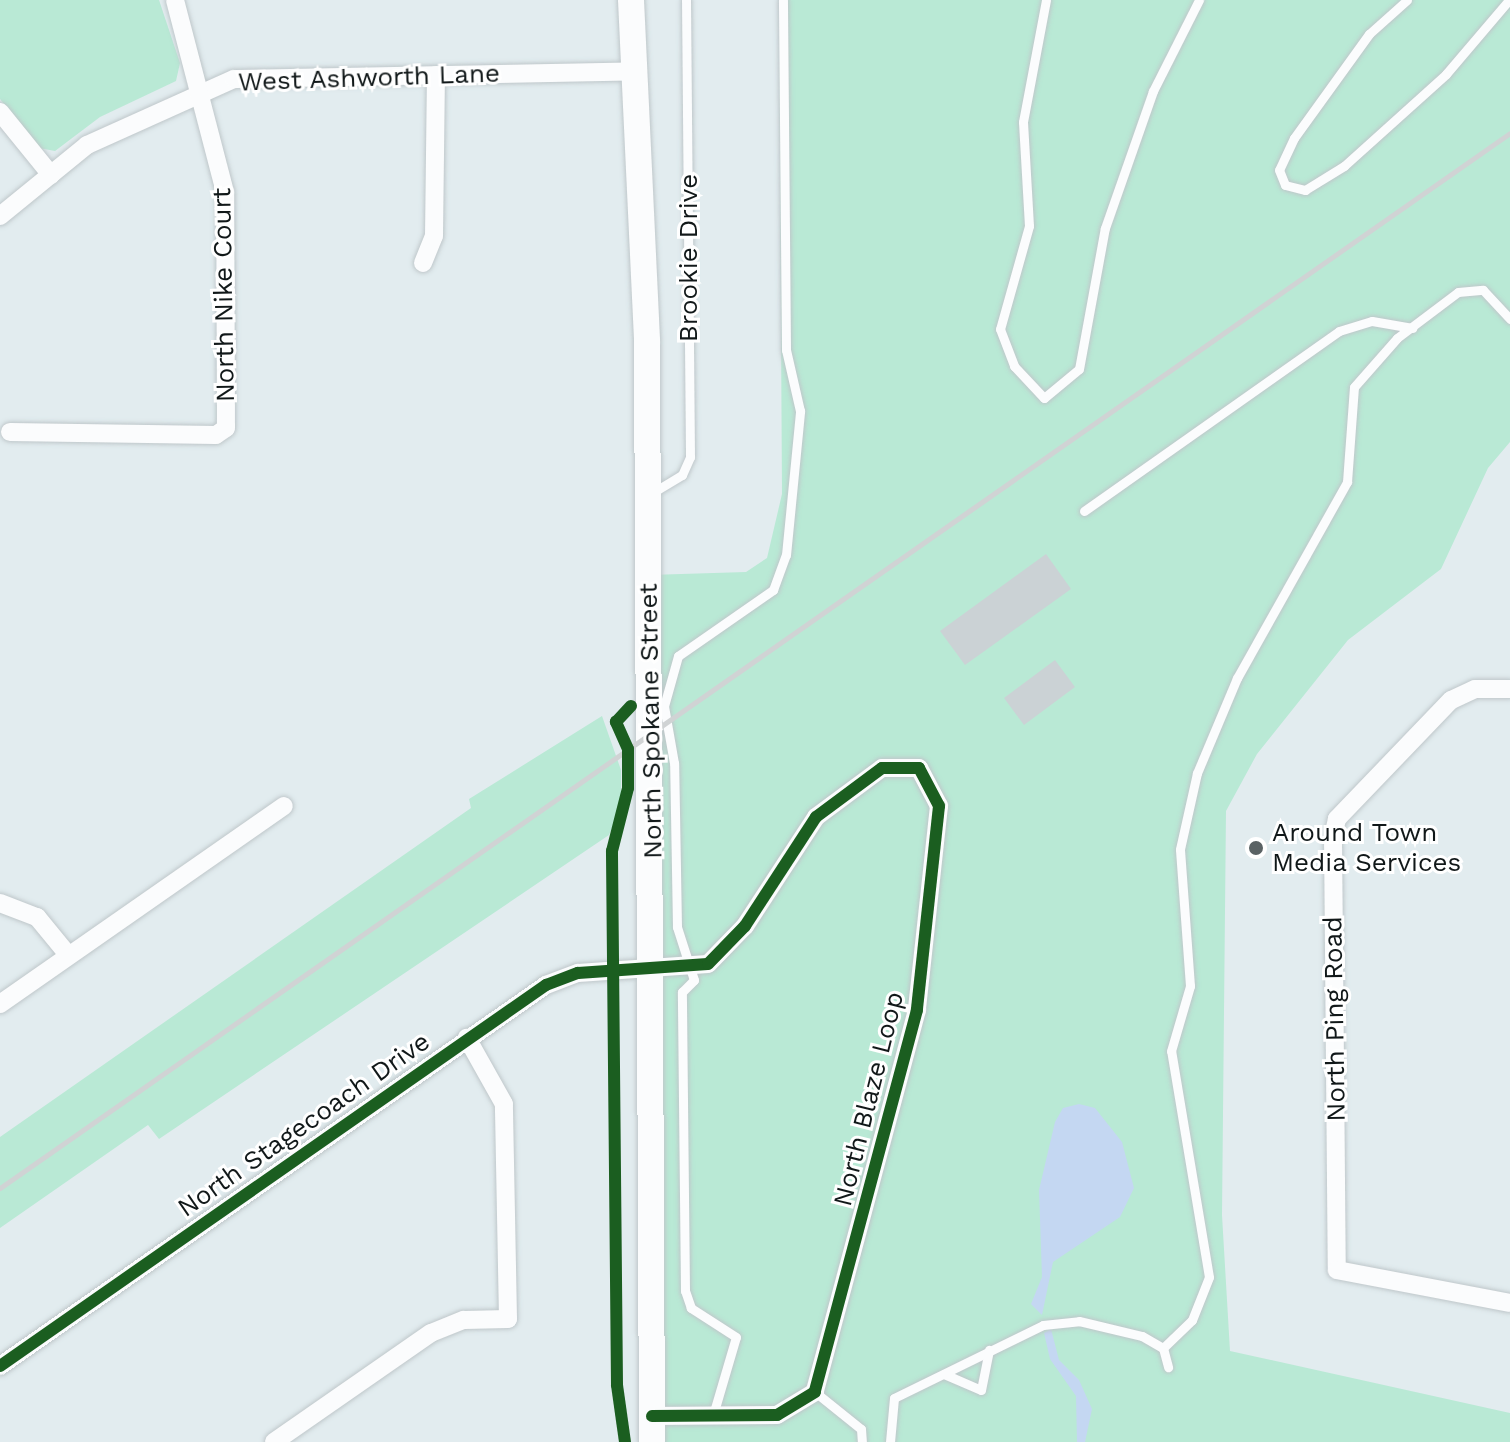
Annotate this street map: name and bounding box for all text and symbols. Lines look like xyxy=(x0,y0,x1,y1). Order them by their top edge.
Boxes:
street label: West Ashworth Lane xyxy=(237,58,501,98)
street label: Brookie Drive xyxy=(673,174,705,342)
street label: North Nike Court xyxy=(207,187,241,403)
street label: North Spokane Street xyxy=(633,583,669,859)
place label: Around Town Media Services xyxy=(1272,817,1462,878)
marker: Around Town Media Services xyxy=(1247,839,1265,857)
street label: North Ping Road xyxy=(1318,916,1352,1122)
street label: North Blaze Loop xyxy=(827,988,911,1210)
street label: North Stagecoach Drive xyxy=(172,1026,436,1224)

